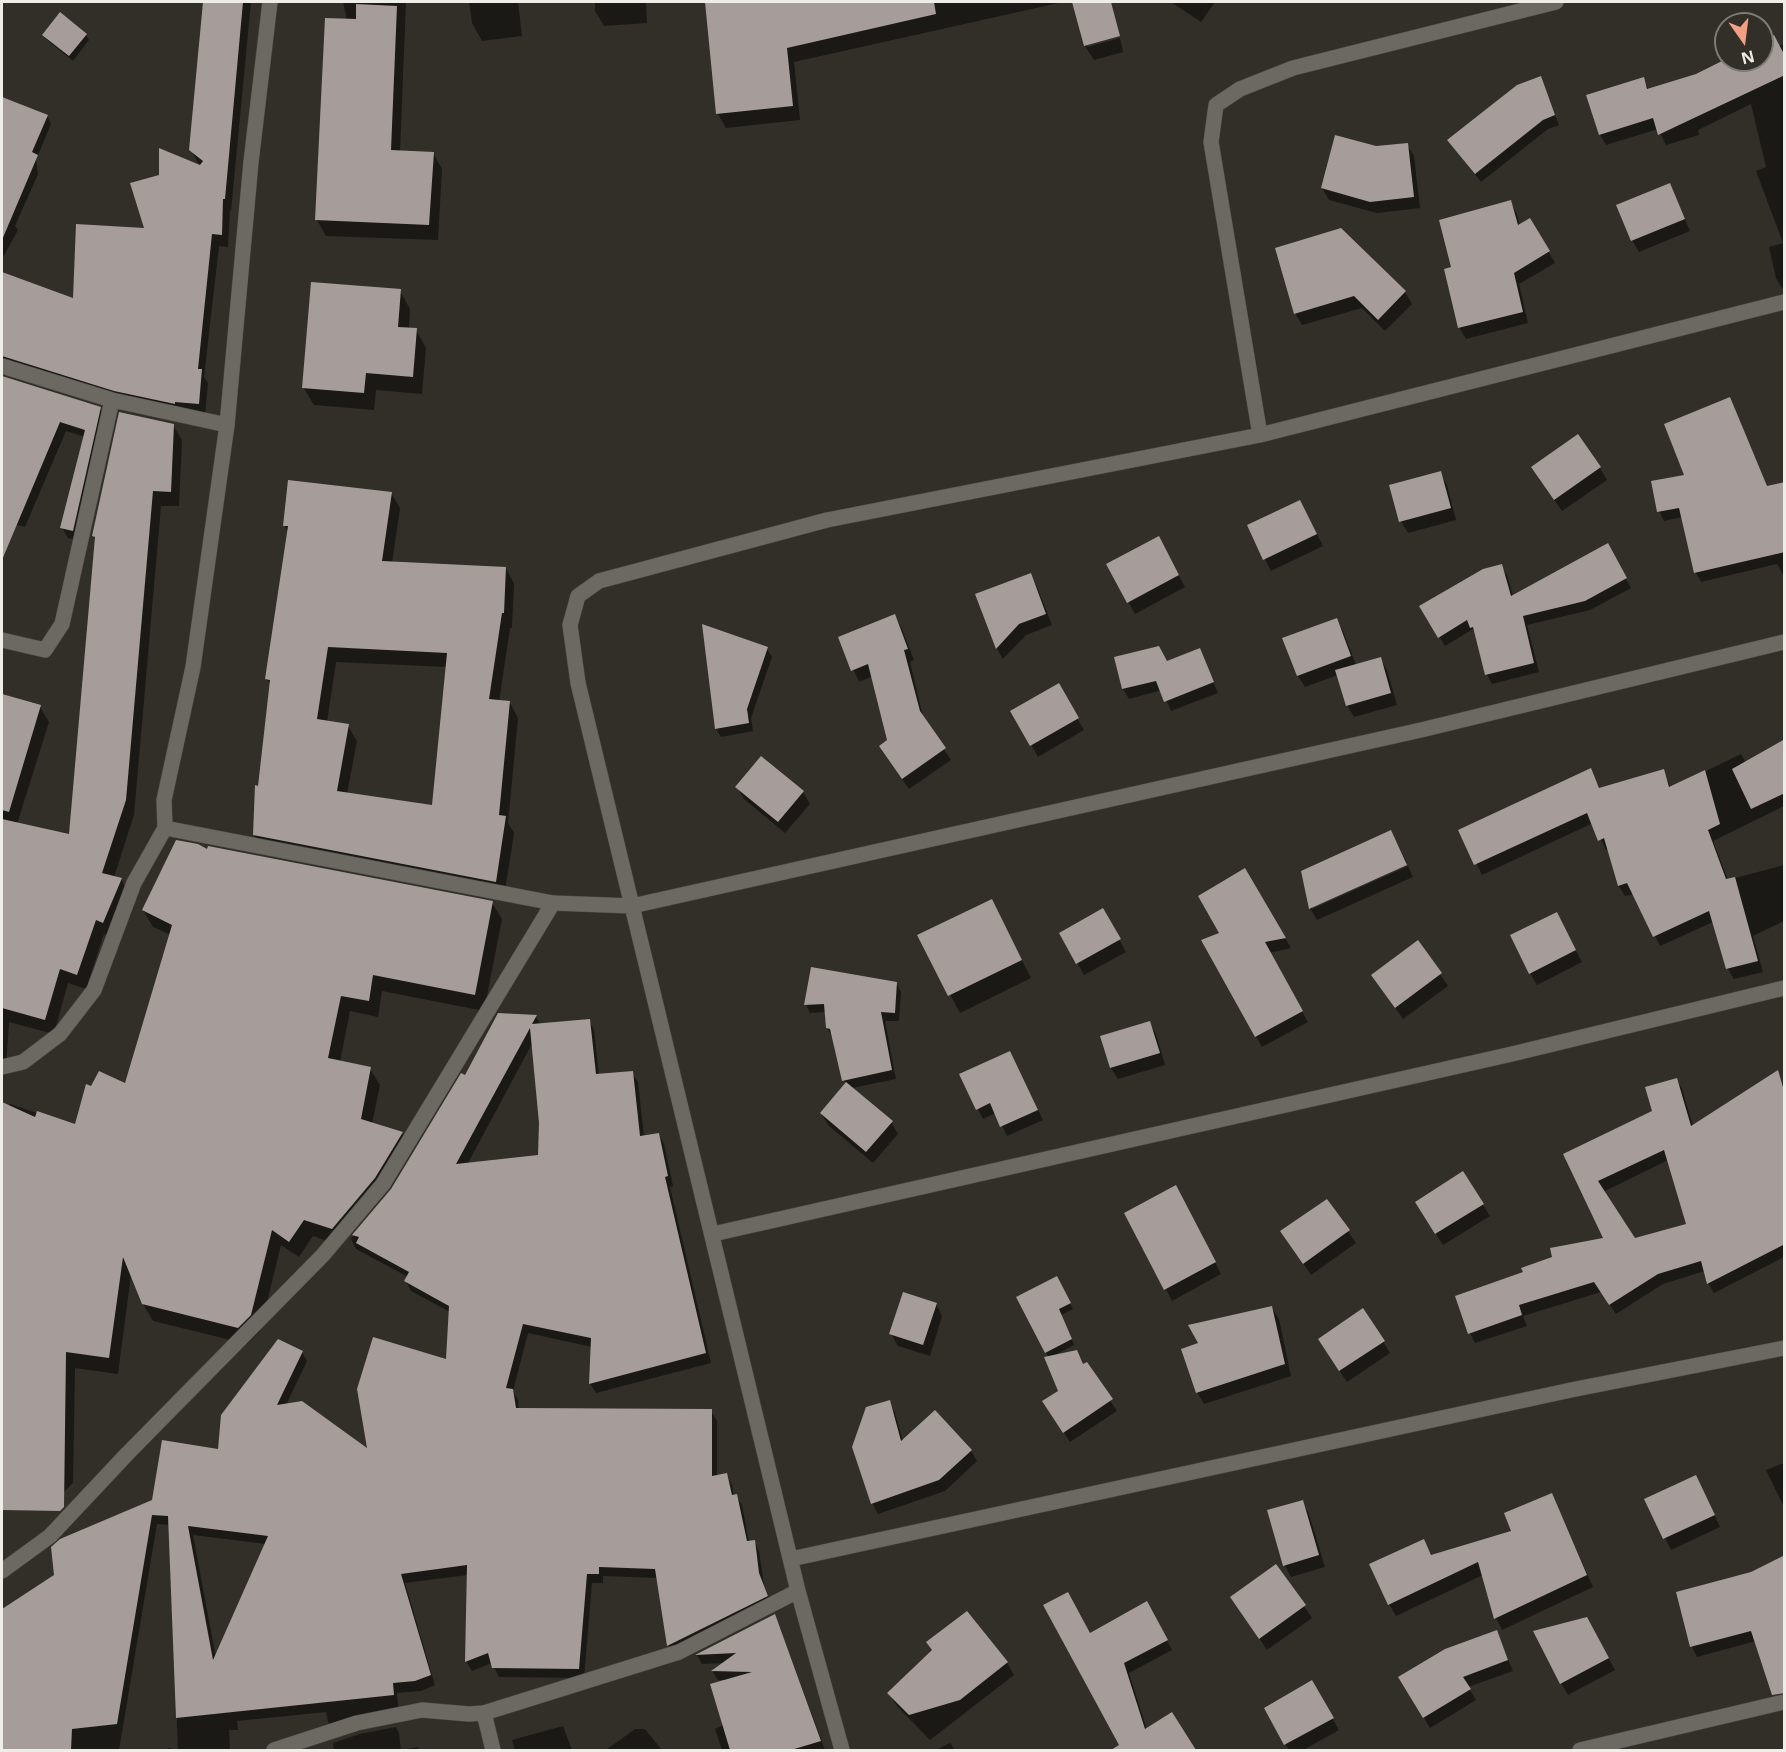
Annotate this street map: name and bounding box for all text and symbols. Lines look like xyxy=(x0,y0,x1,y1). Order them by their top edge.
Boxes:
north arrow xyxy=(1714,12,1774,72)
text: N xyxy=(1739,45,1757,70)

